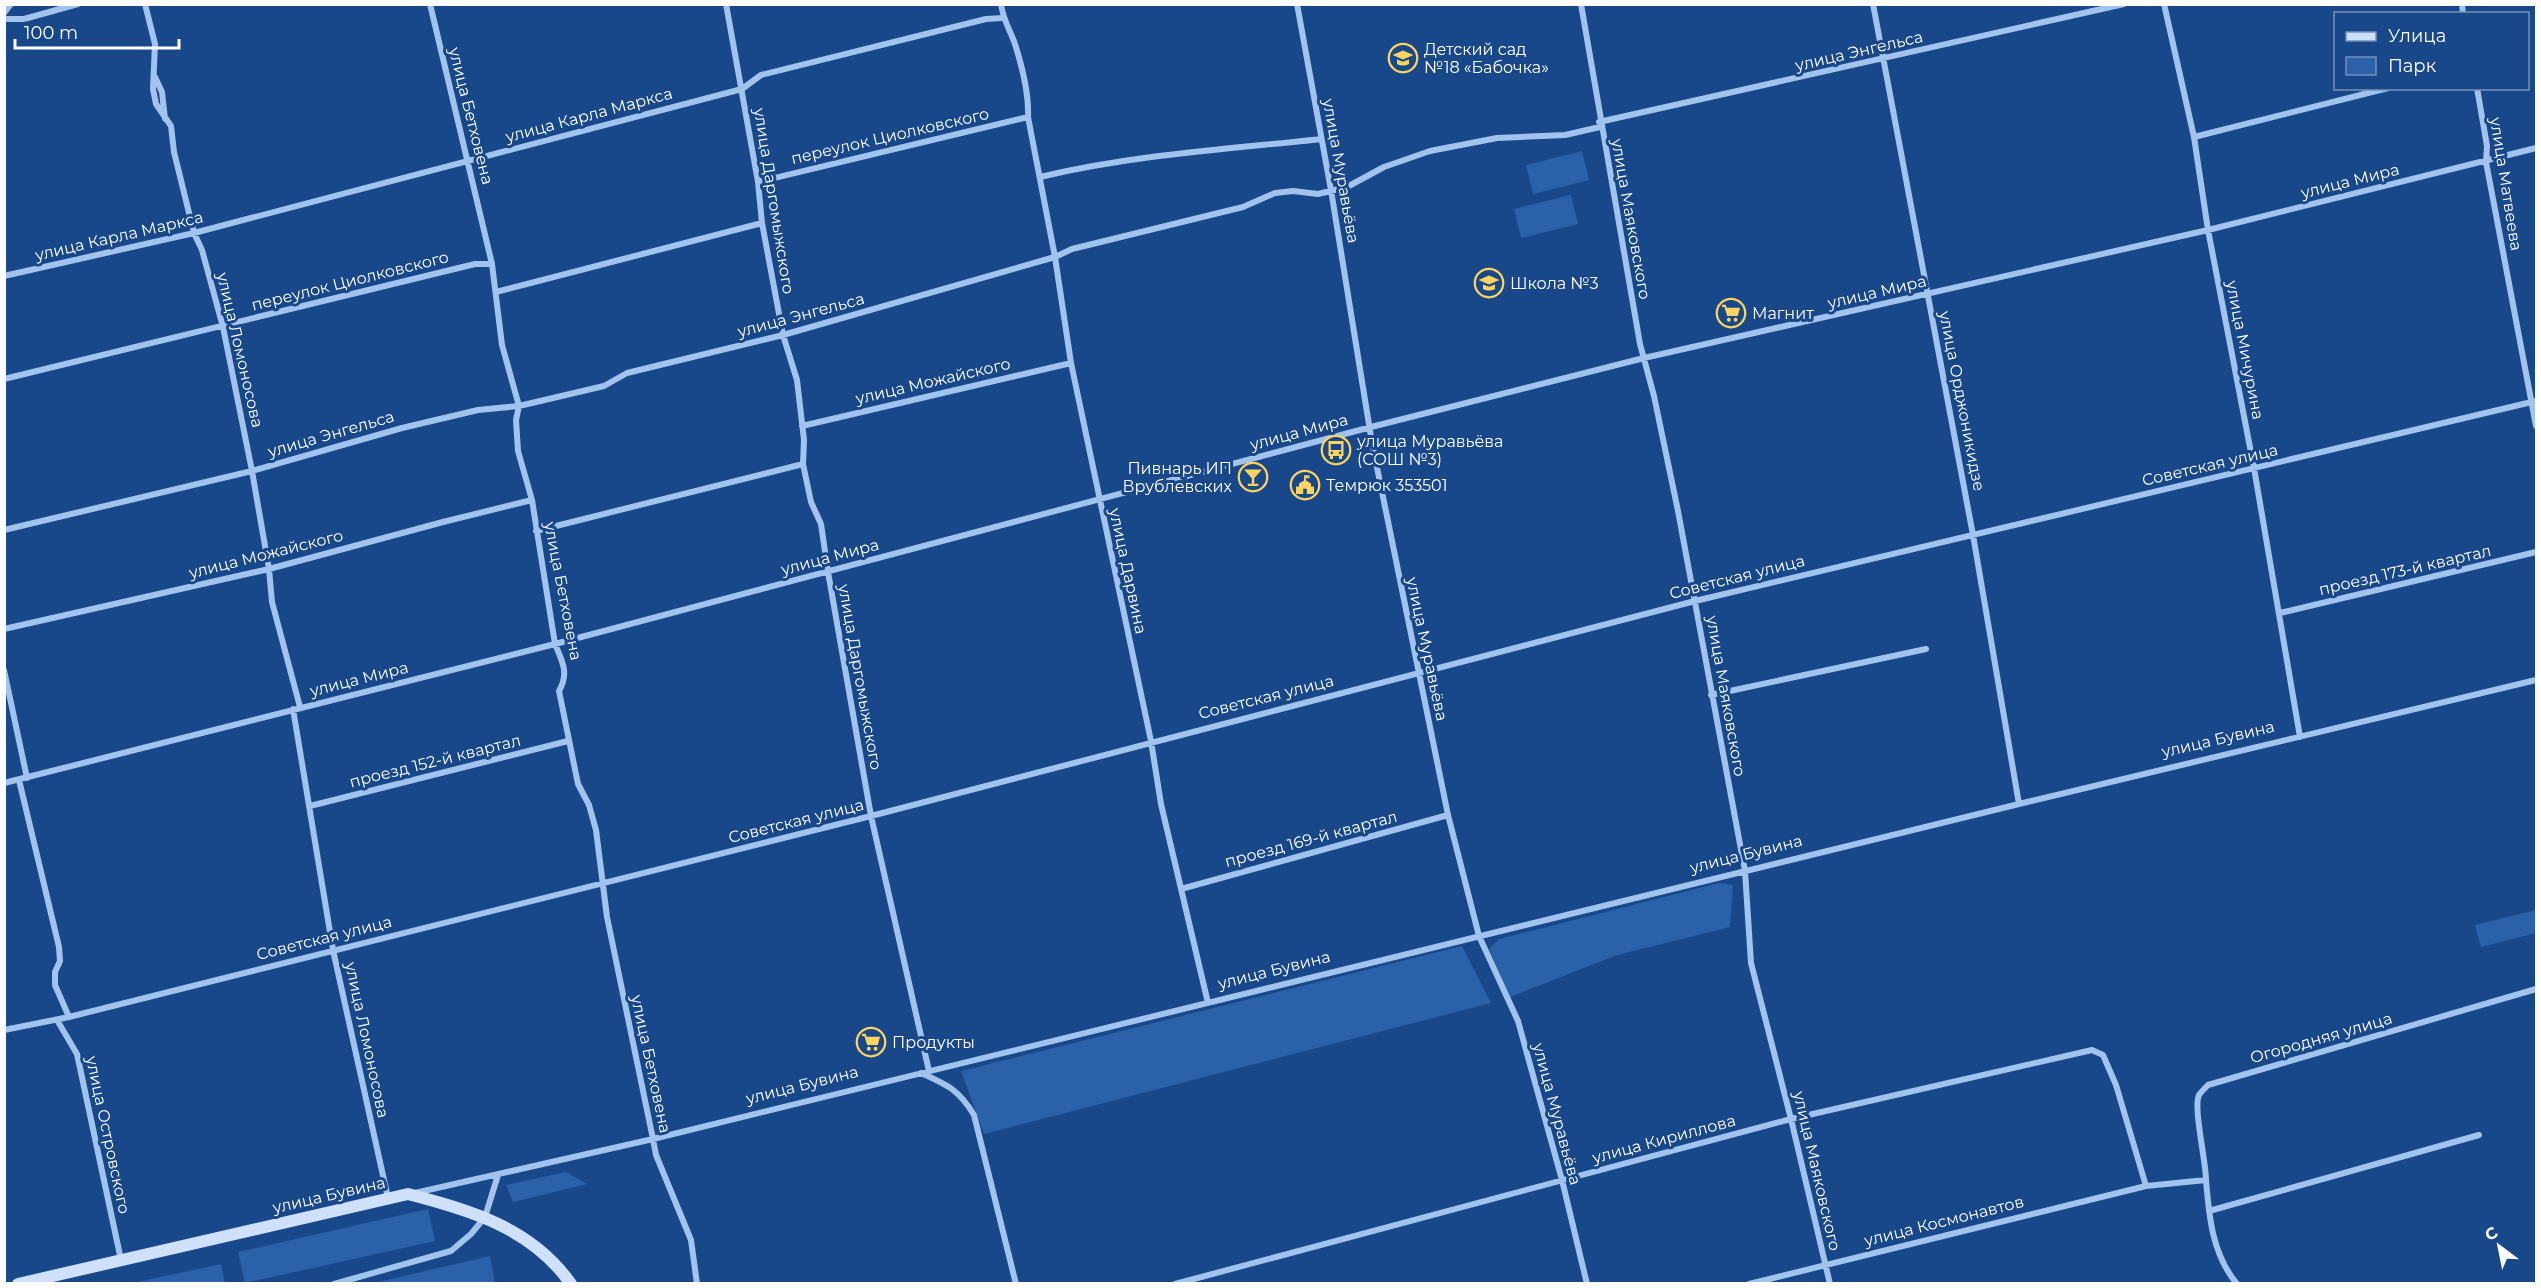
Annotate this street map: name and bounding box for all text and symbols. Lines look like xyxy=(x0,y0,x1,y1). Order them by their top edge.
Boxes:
scale bar xyxy=(15,12,178,50)
legend xyxy=(2334,12,2529,90)
text: 100 m xyxy=(24,22,78,44)
text: Улица xyxy=(2388,25,2446,47)
street label: улица Энгельса xyxy=(1792,27,1925,75)
place label: Детский сад №18 «Бабочка» xyxy=(1424,40,1549,77)
school or university icon: Детский сад №18 «Бабочка» xyxy=(1387,42,1419,74)
street label: улица Бетховена xyxy=(445,44,497,187)
text: Парк xyxy=(2388,55,2437,77)
street label: улица Карла Маркса xyxy=(502,84,675,147)
street label: улица Муравьёва xyxy=(1319,96,1363,245)
street label: переулок Циолковского xyxy=(789,104,991,168)
street label: улица Даргомыжского xyxy=(750,106,798,295)
street label: улица Матвеева xyxy=(2486,115,2526,252)
street label: улица Маяковского xyxy=(1607,136,1655,301)
street label: улица Мира xyxy=(2298,160,2401,203)
street label: улица Карла Маркса xyxy=(32,207,205,265)
street label: переулок Циолковского xyxy=(249,247,451,315)
school or university icon: Школа №3 xyxy=(1473,267,1505,299)
street label: улица Ломоносова xyxy=(213,270,267,429)
street label: улица Мира xyxy=(1825,271,1928,313)
place label: Школа №3 xyxy=(1510,274,1599,293)
street label: улица Мичурина xyxy=(2222,278,2268,421)
street label: улица Энгельса xyxy=(734,289,867,341)
supermarket icon: Магнит xyxy=(1715,297,1747,329)
place label: Магнит xyxy=(1752,304,1814,323)
street label: улица Орджоникидзе xyxy=(1935,308,1989,493)
street label: улица Можайского xyxy=(853,354,1012,408)
street label: улица Энгельса xyxy=(265,407,396,461)
street label: улица Мира xyxy=(1247,410,1350,454)
place label: улица Муравьёва (СОШ №3) xyxy=(1356,432,1503,469)
bus stop icon: улица Муравьёва (СОШ №3) xyxy=(1320,434,1352,466)
street label: Советская улица xyxy=(2140,440,2280,490)
place label: Пивнарь ИП Врублевских xyxy=(1123,459,1233,496)
bar icon: Пивнарь ИП Врублевских xyxy=(1237,461,1269,493)
public building icon: Темрюк 353501 xyxy=(1289,469,1321,501)
place label: Темрюк 353501 xyxy=(1326,476,1448,495)
street label: улица Дарвина xyxy=(1105,505,1151,636)
street label: улица Бетховена xyxy=(540,519,586,662)
street label: улица Можайского xyxy=(186,526,345,583)
street label: улица Мира xyxy=(778,535,881,579)
street label: проезд 173-й квартал xyxy=(2317,541,2493,599)
street label: Советская улица xyxy=(1667,551,1807,603)
street label: улица Муравьёва xyxy=(1402,574,1452,723)
street label: улица Даргомыжского xyxy=(834,582,886,771)
street label: улица Маяковского xyxy=(1702,613,1750,778)
street label: улица Мира xyxy=(307,658,410,701)
street label: Советская улица xyxy=(1196,671,1336,723)
street label: улица Бувина xyxy=(2159,717,2276,761)
street label: проезд 152-й квартал xyxy=(347,730,523,792)
street label: Советская улица xyxy=(726,795,866,847)
street label: проезд 169-й квартал xyxy=(1223,807,1399,871)
street label: улица Бувина xyxy=(1687,831,1804,877)
street label: Советская улица xyxy=(254,912,394,964)
street label: улица Бувина xyxy=(1215,947,1332,993)
street label: улица Ломоносова xyxy=(341,959,393,1120)
street label: улица Бетховена xyxy=(627,992,675,1135)
street label: Огородняя улица xyxy=(2248,1009,2394,1067)
supermarket icon: Продукты xyxy=(855,1026,887,1058)
place label: Продукты xyxy=(892,1033,975,1052)
street label: улица Муравьёва xyxy=(1529,1040,1585,1187)
street label: улица Островского xyxy=(82,1053,134,1216)
street label: улица Бувина xyxy=(743,1062,860,1108)
street label: улица Маяковского xyxy=(1789,1088,1845,1253)
street label: улица Кириллова xyxy=(1589,1111,1738,1168)
street label: улица Бувина xyxy=(270,1173,387,1217)
street label: улица Космонавтов xyxy=(1861,1192,2026,1250)
north arrow xyxy=(2469,1216,2529,1276)
text: С xyxy=(2481,1222,2502,1245)

